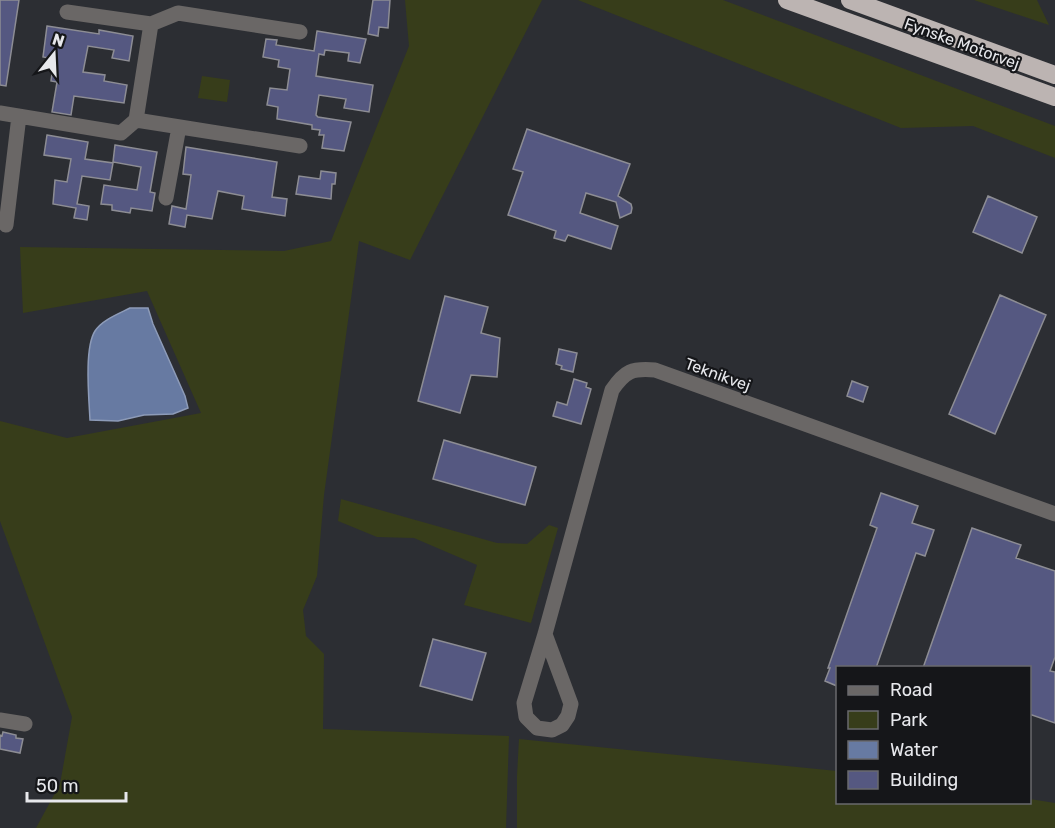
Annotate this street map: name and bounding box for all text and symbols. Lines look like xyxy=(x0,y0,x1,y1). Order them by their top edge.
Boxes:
street label: Fynske Motorvej xyxy=(902,14,1022,73)
north arrow xyxy=(24,24,84,84)
text: N xyxy=(50,29,67,51)
street label: Teknikvej xyxy=(682,354,753,395)
legend xyxy=(836,666,1031,804)
text: Road xyxy=(890,679,933,701)
text: Park xyxy=(890,709,928,731)
text: Water xyxy=(890,739,938,761)
scale bar xyxy=(27,765,126,803)
text: Building xyxy=(890,769,958,791)
text: 50 m xyxy=(36,775,79,797)

